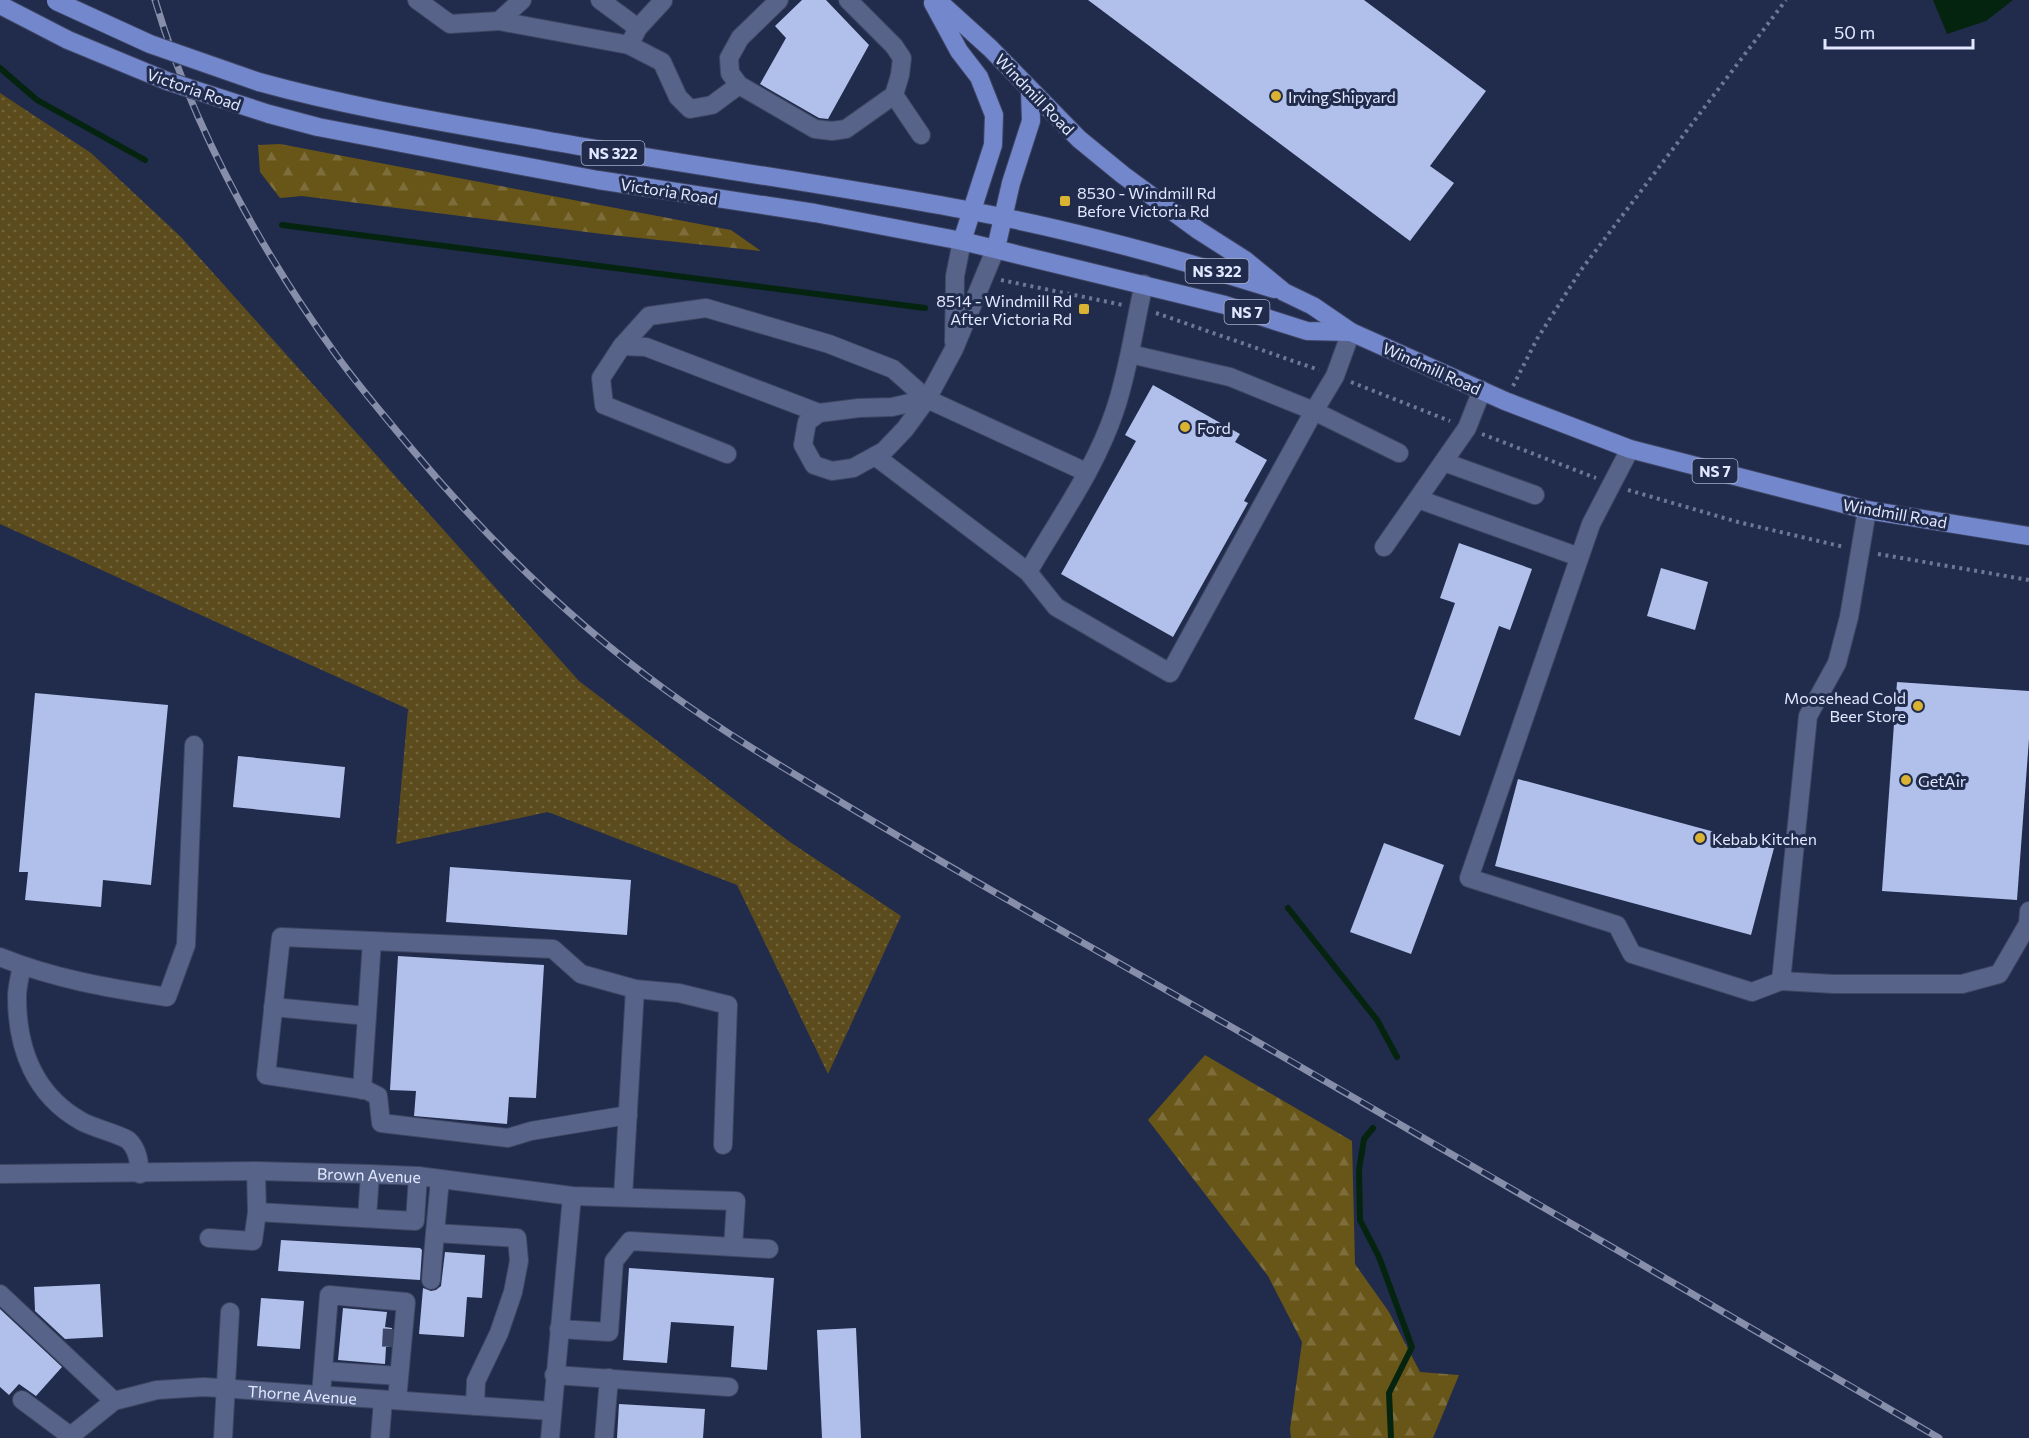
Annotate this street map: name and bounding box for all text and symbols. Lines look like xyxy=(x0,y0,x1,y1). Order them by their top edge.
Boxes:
scale bar xyxy=(1825,12,1974,50)
text: 50 m xyxy=(1834,21,1875,43)
street label: Windmill Road xyxy=(992,49,1078,139)
street label: Victoria Road xyxy=(144,64,244,114)
place label: Irving Shipyard xyxy=(1288,87,1396,106)
marker: Irving Shipyard xyxy=(1269,89,1283,103)
road number: NS 322 xyxy=(582,141,644,165)
street label: Victoria Road xyxy=(619,174,719,208)
place label: 8530 - Windmill Rd Before Victoria Rd xyxy=(1077,183,1216,220)
marker: 8530 - Windmill Rd Before Victoria Rd xyxy=(1058,194,1072,208)
road number: NS 322 xyxy=(1186,259,1248,283)
place label: 8514 - Windmill Rd After Victoria Rd xyxy=(936,291,1072,328)
road number: NS 7 xyxy=(1224,300,1270,324)
marker: 8514 - Windmill Rd After Victoria Rd xyxy=(1077,302,1091,316)
street label: Windmill Road xyxy=(1380,338,1484,398)
place label: Ford xyxy=(1197,418,1231,437)
marker: Ford xyxy=(1178,420,1192,434)
road number: NS 7 xyxy=(1692,459,1738,483)
street label: Windmill Road xyxy=(1841,494,1949,532)
place label: Moosehead Cold Beer Store xyxy=(1784,688,1906,725)
marker: Moosehead Cold Beer Store xyxy=(1911,699,1925,713)
place label: GetAir xyxy=(1918,771,1967,790)
marker: GetAir xyxy=(1899,773,1913,787)
place label: Kebab Kitchen xyxy=(1712,829,1817,848)
marker: Kebab Kitchen xyxy=(1693,831,1707,845)
street label: Brown Avenue xyxy=(317,1163,421,1186)
street label: Thorne Avenue xyxy=(247,1381,358,1407)

